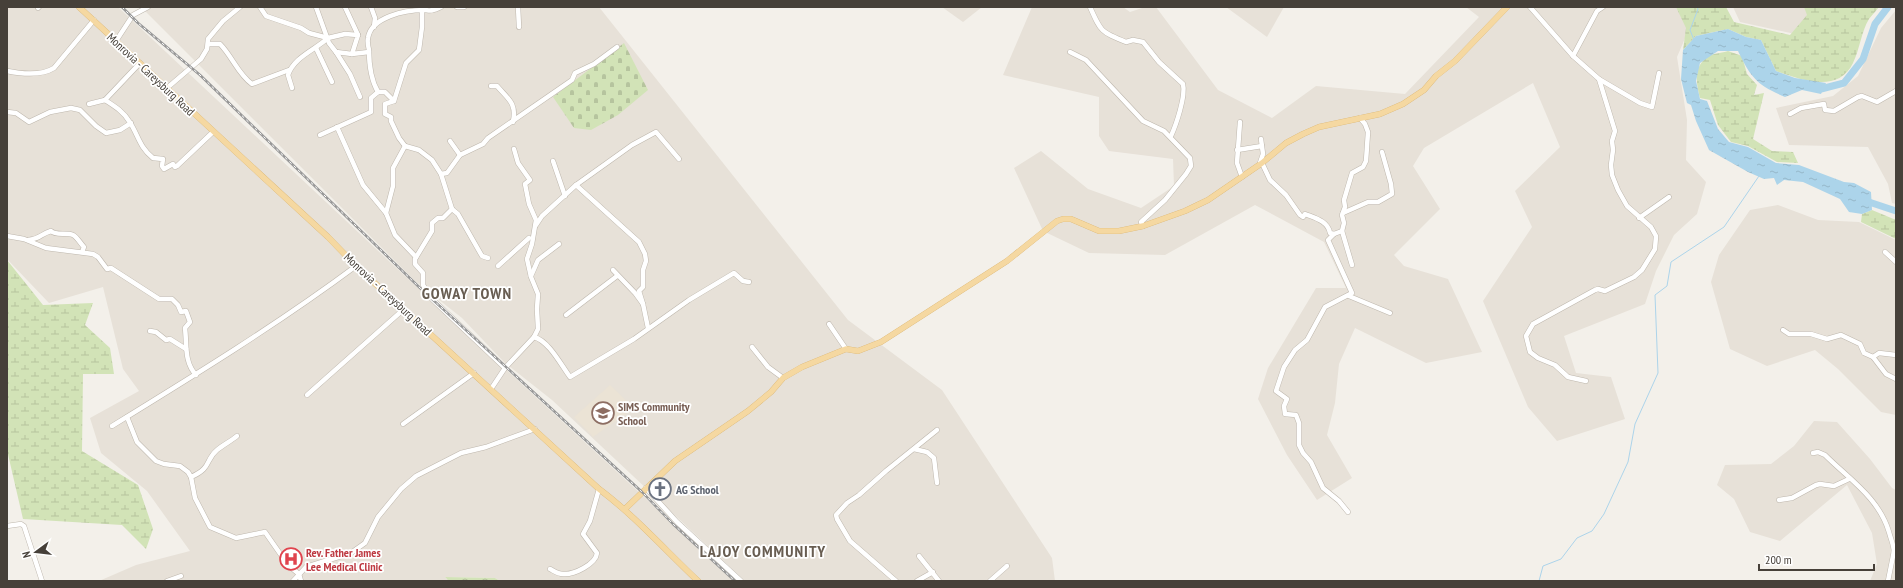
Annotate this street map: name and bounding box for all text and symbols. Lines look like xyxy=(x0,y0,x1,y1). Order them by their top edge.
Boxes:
street label: Monrovia - Careysburg Road xyxy=(104,29,198,119)
street label: Monrovia - Careysburg Road xyxy=(341,249,435,339)
district label: GOWAY TOWN xyxy=(422,283,512,303)
place label: SIMS Community School xyxy=(618,399,690,428)
school or university icon: SIMS Community School xyxy=(590,400,616,426)
church icon: AG School xyxy=(647,476,673,502)
place label: AG School xyxy=(675,482,719,497)
north arrow xyxy=(16,532,56,572)
district label: LAJOY COMMUNITY xyxy=(700,541,826,561)
place label: Rev. Father James Lee Medical Clinic xyxy=(306,545,383,574)
hospital icon: Rev. Father James Lee Medical Clinic xyxy=(278,546,304,572)
scale bar xyxy=(1759,546,1874,572)
text: N xyxy=(19,550,34,559)
text: 200 m xyxy=(1765,552,1792,567)

